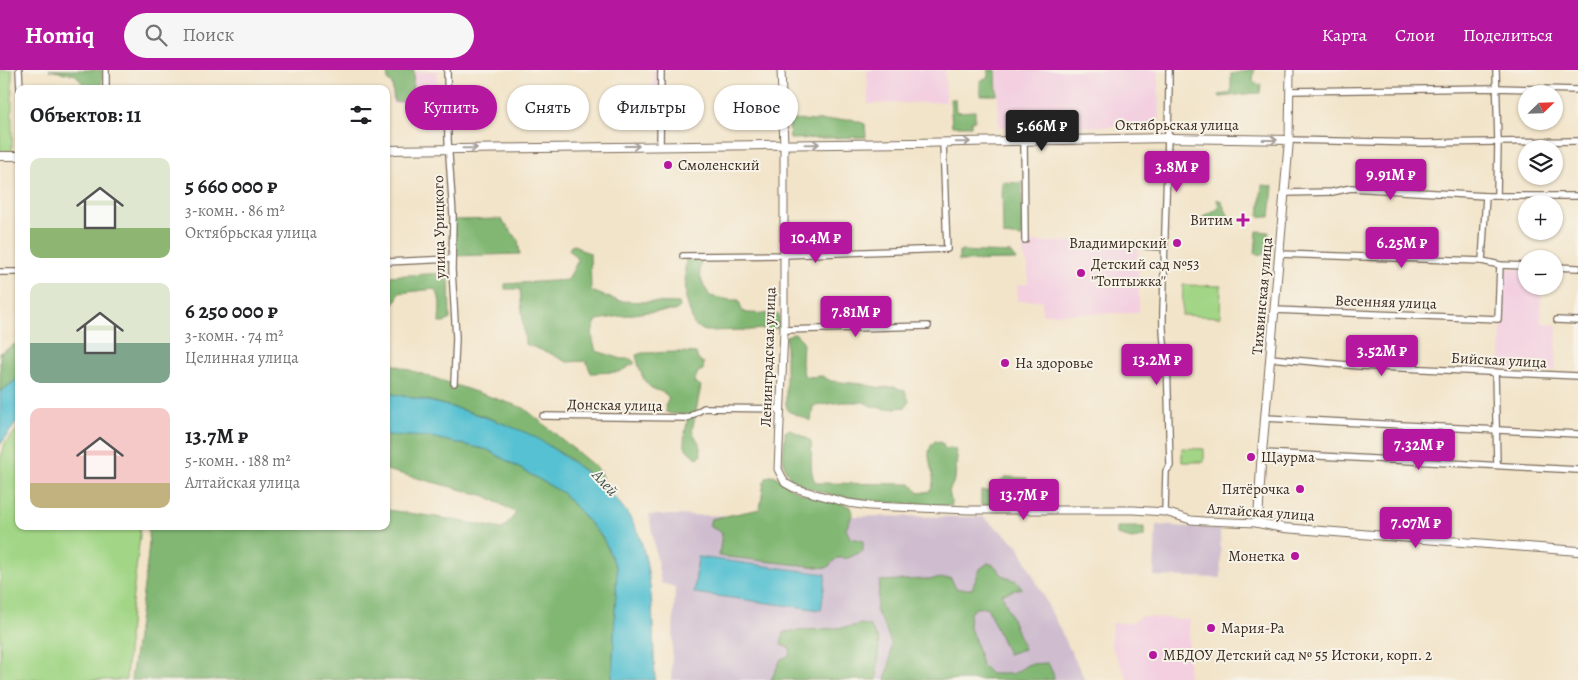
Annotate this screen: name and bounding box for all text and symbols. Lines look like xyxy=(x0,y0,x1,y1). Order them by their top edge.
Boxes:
search box xyxy=(124,13,474,58)
text: Homiq xyxy=(25,19,94,51)
icon: search xyxy=(142,21,170,49)
text: Поиск xyxy=(182,22,234,48)
text: Карта xyxy=(1322,23,1367,47)
text: Слои xyxy=(1395,23,1435,47)
text: Поделиться xyxy=(1463,23,1553,47)
chip: Купить xyxy=(405,85,497,130)
chip: Снять xyxy=(507,85,589,130)
chip: Фильтры xyxy=(599,85,704,130)
chip: Новое xyxy=(714,85,798,130)
north arrow xyxy=(1518,85,1562,130)
map controls xyxy=(1518,85,1563,295)
text: Объектов: 11 xyxy=(30,101,141,129)
icon: filters xyxy=(347,101,375,129)
pin: 5.66M ₽ xyxy=(996,109,1088,152)
text: 5.66M ₽ xyxy=(1017,115,1067,137)
street label: Октябрьская улица xyxy=(1115,115,1239,135)
one-way arrow xyxy=(1262,135,1278,145)
one-way arrow xyxy=(954,137,970,147)
one-way arrow xyxy=(804,139,820,149)
button: layers xyxy=(1518,140,1563,185)
one-way arrow xyxy=(624,141,640,151)
one-way arrow xyxy=(462,144,478,153)
pin: 3.8M ₽ xyxy=(1136,150,1218,193)
place label: Смоленский xyxy=(678,155,760,175)
text: 3.8M ₽ xyxy=(1155,156,1199,178)
pin: 9.91M ₽ xyxy=(1345,158,1437,201)
marker: Смоленский xyxy=(662,159,674,171)
text: 9.91M ₽ xyxy=(1366,164,1416,186)
text: 5 660 000 ₽ xyxy=(185,172,277,200)
street label: улица Урицкого xyxy=(428,175,450,280)
icon: home xyxy=(70,178,130,238)
button: + xyxy=(1518,195,1563,240)
text: 3-комн. · 86 m² xyxy=(185,200,285,222)
place label: Витим xyxy=(1190,210,1233,230)
marker: Витим xyxy=(1237,214,1249,226)
text: Октябрьская улица xyxy=(185,222,317,244)
pin: 10.4M ₽ xyxy=(770,222,862,264)
pin: 6.25M ₽ xyxy=(1356,226,1448,269)
text: 10.4M ₽ xyxy=(791,227,841,249)
text: 6.25M ₽ xyxy=(1377,232,1427,254)
place label: Владимирский xyxy=(1069,233,1167,253)
street label: Тихвинская улица xyxy=(1247,236,1277,356)
marker: Владимирский xyxy=(1171,237,1183,249)
button: − xyxy=(1518,250,1563,295)
place label: Детский сад №53 ''Топтыжка'' xyxy=(1091,254,1199,291)
marker: Детский сад №53 ''Топтыжка'' xyxy=(1075,267,1087,279)
street label: Ленинградская улица xyxy=(756,286,780,428)
street label: Весенняя улица xyxy=(1335,290,1437,314)
pin: 7.81M ₽ xyxy=(810,296,902,338)
text: 6 250 000 ₽ xyxy=(185,297,278,325)
text: 7.81M ₽ xyxy=(831,301,881,323)
icon: home xyxy=(70,303,130,363)
text: 3-комн. · 74 m² xyxy=(185,325,284,347)
pin: 3.52M ₽ xyxy=(1336,334,1428,377)
text: 3.52M ₽ xyxy=(1357,340,1407,362)
pin: 13.2M ₽ xyxy=(1111,344,1203,386)
text: Целинная улица xyxy=(185,347,299,369)
street label: Бийская улица xyxy=(1451,348,1547,373)
text: 13.2M ₽ xyxy=(1132,349,1182,371)
place label: На здоровье xyxy=(1015,353,1093,373)
marker: На здоровье xyxy=(999,357,1011,369)
street label: Донская улица xyxy=(567,394,663,416)
text: 13.7M ₽ xyxy=(185,422,248,450)
icon: home xyxy=(70,428,130,488)
pin: 7.32M ₽ xyxy=(1373,428,1465,471)
text: 7.32M ₽ xyxy=(1394,434,1444,456)
place label: Щаурма xyxy=(1261,447,1315,467)
text: 5-комн. · 188 m² xyxy=(185,450,291,472)
marker: Щаурма xyxy=(1245,451,1257,463)
water label: Алей xyxy=(586,464,623,501)
text: Алтайская улица xyxy=(185,472,300,494)
pin: 13.7M ₽ xyxy=(978,478,1070,521)
place label: Пятёрочка xyxy=(1222,479,1290,499)
marker: Пятёрочка xyxy=(1294,483,1306,495)
text: 13.7M ₽ xyxy=(1000,484,1048,506)
street label: Алтайская улица xyxy=(1205,498,1316,526)
pin: 7.07M ₽ xyxy=(1370,506,1462,549)
text: 7.07M ₽ xyxy=(1391,512,1441,534)
place label: Монетка xyxy=(1228,546,1285,566)
marker: Монетка xyxy=(1289,550,1301,562)
place label: Мария-Ра xyxy=(1221,618,1285,638)
marker: Мария-Ра xyxy=(1205,622,1217,634)
place label: МБДОУ Детский сад № 55 Истоки, корп. 2 xyxy=(1163,645,1432,665)
marker: МБДОУ Детский сад № 55 Истоки, корп. 2 xyxy=(1147,649,1159,661)

